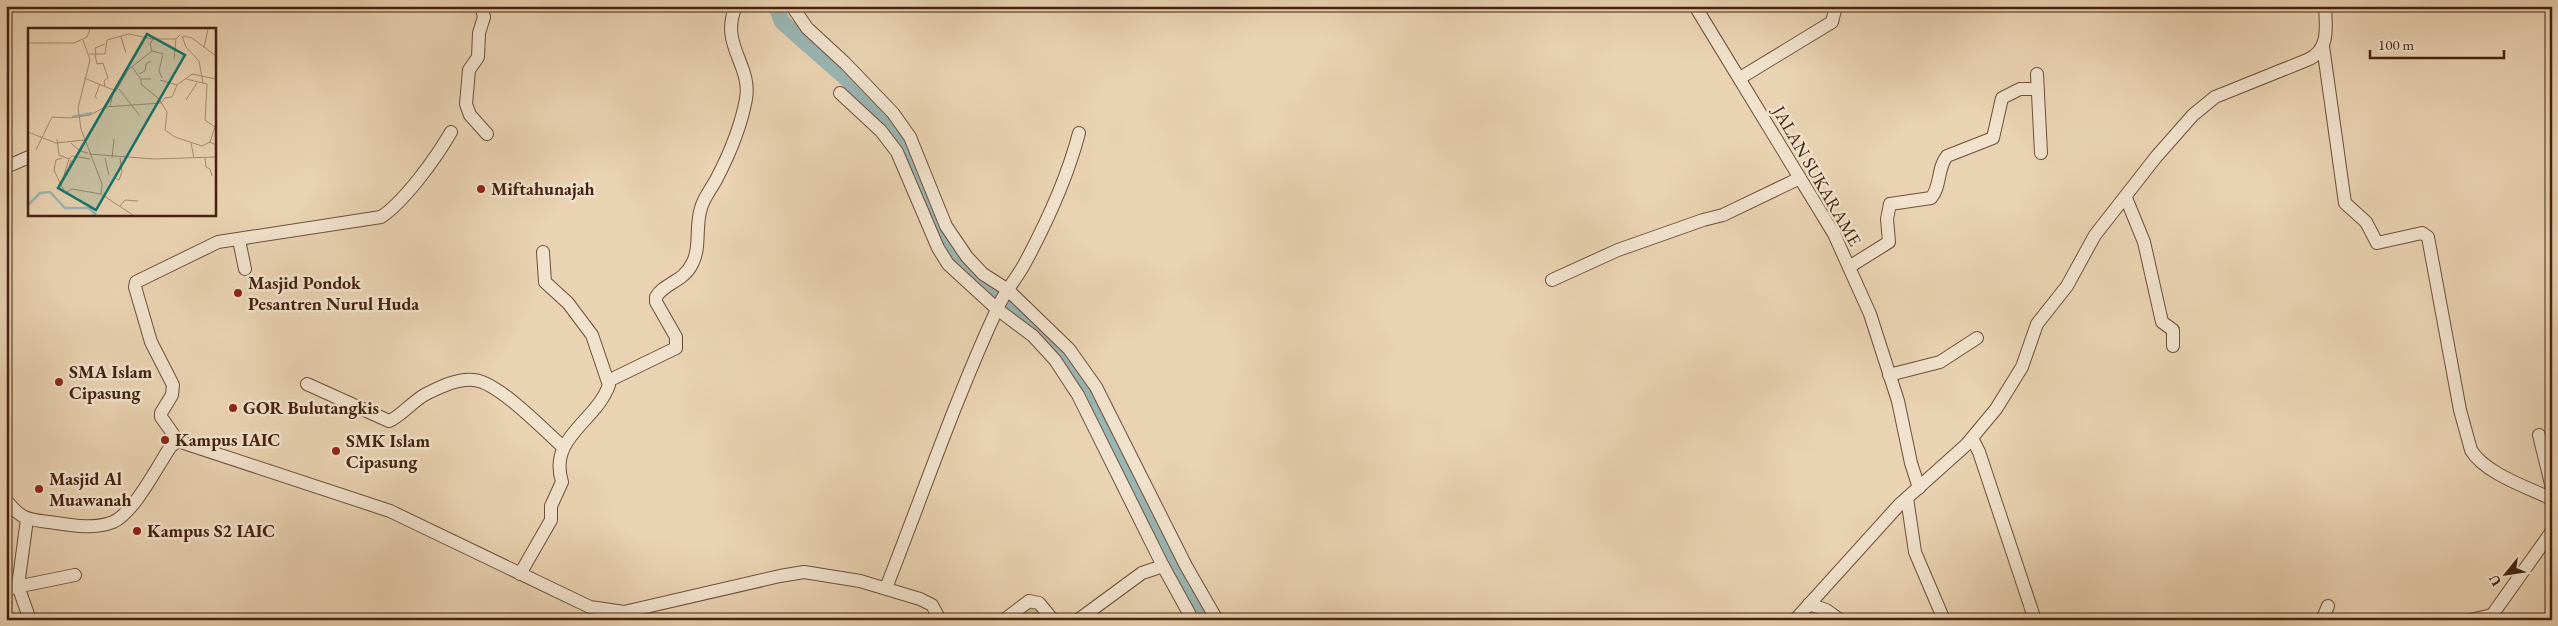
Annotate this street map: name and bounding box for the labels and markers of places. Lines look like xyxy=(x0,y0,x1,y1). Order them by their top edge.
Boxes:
place label: Miftahunajah xyxy=(491,177,595,200)
marker: Miftahunajah xyxy=(475,183,487,195)
place label: Masjid Pondok Pesantren Nurul Huda xyxy=(248,271,419,315)
marker: Masjid Pondok Pesantren Nurul Huda xyxy=(232,287,244,299)
place label: SMA Islam Cipasung xyxy=(69,360,153,404)
marker: SMA Islam Cipasung xyxy=(53,376,65,388)
place label: GOR Bulutangkis xyxy=(243,396,379,419)
marker: GOR Bulutangkis xyxy=(227,402,239,414)
place label: Kampus IAIC xyxy=(175,428,280,451)
place label: SMK Islam Cipasung xyxy=(346,429,430,473)
marker: Kampus IAIC xyxy=(159,434,171,446)
marker: SMK Islam Cipasung xyxy=(330,445,342,457)
place label: Masjid Al Muawanah xyxy=(49,467,132,511)
marker: Masjid Al Muawanah xyxy=(33,483,45,495)
place label: Kampus S2 IAIC xyxy=(147,519,275,542)
marker: Kampus S2 IAIC xyxy=(131,525,143,537)

